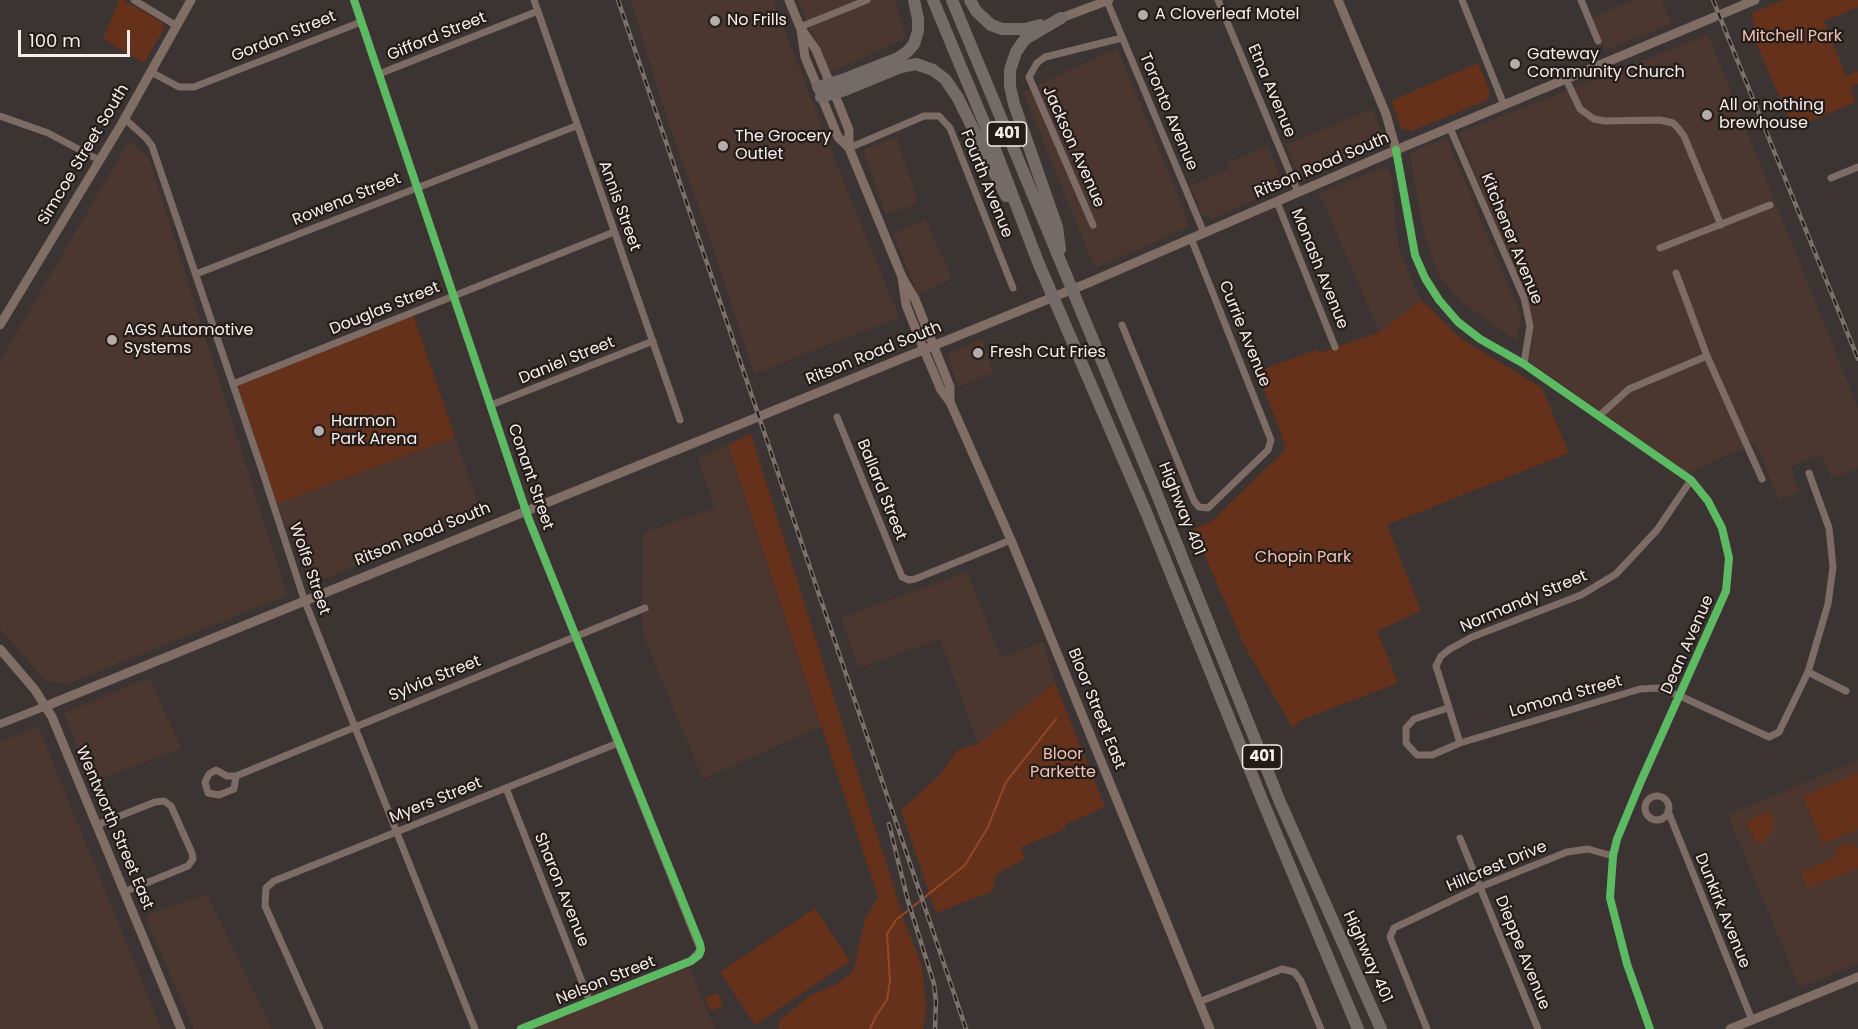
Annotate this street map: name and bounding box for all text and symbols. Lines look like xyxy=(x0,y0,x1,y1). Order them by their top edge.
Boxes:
place label: A Cloverleaf Motel xyxy=(1155,5,1299,25)
street label: Gordon Street xyxy=(229,7,339,67)
street label: Gifford Street xyxy=(385,8,489,66)
marker: A Cloverleaf Motel xyxy=(1136,8,1150,22)
place label: No Frills xyxy=(727,11,787,31)
marker: No Frills xyxy=(708,14,722,28)
scale bar xyxy=(21,18,134,56)
park label: Mitchell Park xyxy=(1742,27,1842,47)
text: 100 m xyxy=(29,28,81,53)
street label: Etna Avenue xyxy=(1243,41,1299,141)
place label: Gateway Community Church xyxy=(1527,45,1685,83)
street label: Toronto Avenue xyxy=(1135,50,1201,174)
marker: Gateway Community Church xyxy=(1508,57,1522,71)
street label: Simcoe Street South xyxy=(34,81,134,229)
street label: Jackson Avenue xyxy=(1038,84,1108,210)
place label: All or nothing brewhouse xyxy=(1719,96,1824,134)
marker: All or nothing brewhouse xyxy=(1700,108,1714,122)
road number: 401 xyxy=(988,122,1026,146)
place label: The Grocery Outlet xyxy=(735,127,831,165)
street label: Fourth Avenue xyxy=(956,127,1016,241)
street label: Ritson Road South xyxy=(1252,129,1392,203)
marker: The Grocery Outlet xyxy=(716,139,730,153)
street label: Annis Street xyxy=(594,158,644,254)
street label: Rowena Street xyxy=(290,170,404,230)
street label: Kitchener Avenue xyxy=(1476,171,1546,307)
street label: Monash Avenue xyxy=(1286,206,1352,332)
street label: Douglas Street xyxy=(327,278,443,340)
street label: Currie Avenue xyxy=(1214,278,1274,390)
street label: Ritson Road South xyxy=(803,318,945,390)
place label: AGS Automotive Systems xyxy=(124,321,253,359)
marker: AGS Automotive Systems xyxy=(105,333,119,347)
street label: Daniel Street xyxy=(516,333,618,389)
place label: Fresh Cut Fries xyxy=(990,343,1106,363)
marker: Fresh Cut Fries xyxy=(971,346,985,360)
place label: Harmon Park Arena xyxy=(331,412,417,450)
street label: Conant Street xyxy=(503,421,557,533)
marker: Harmon Park Arena xyxy=(312,424,326,438)
street label: Ballard Street xyxy=(852,437,910,543)
street label: Highway 401 xyxy=(1154,460,1208,558)
street label: Ritson Road South xyxy=(352,499,494,571)
street label: Wolfe Street xyxy=(284,520,334,618)
park label: Chopin Park xyxy=(1255,548,1351,568)
street label: Normandy Street xyxy=(1458,567,1590,637)
street label: Dean Avenue xyxy=(1658,592,1718,698)
street label: Bloor Street East xyxy=(1063,646,1129,772)
street label: Sylvia Street xyxy=(386,652,484,706)
street label: Lomond Street xyxy=(1508,672,1624,722)
street label: Wentworth Street East xyxy=(71,743,157,913)
park label: Bloor Parkette xyxy=(1030,745,1096,783)
road number: 401 xyxy=(1242,745,1282,769)
street label: Myers Street xyxy=(387,774,485,828)
street label: Sharon Avenue xyxy=(529,830,593,950)
street label: Hillcrest Drive xyxy=(1444,837,1550,897)
street label: Dunkirk Avenue xyxy=(1690,851,1754,971)
street label: Dieppe Avenue xyxy=(1490,893,1554,1013)
street label: Highway 401 xyxy=(1338,908,1396,1006)
street label: Nelson Street xyxy=(554,952,658,1010)

